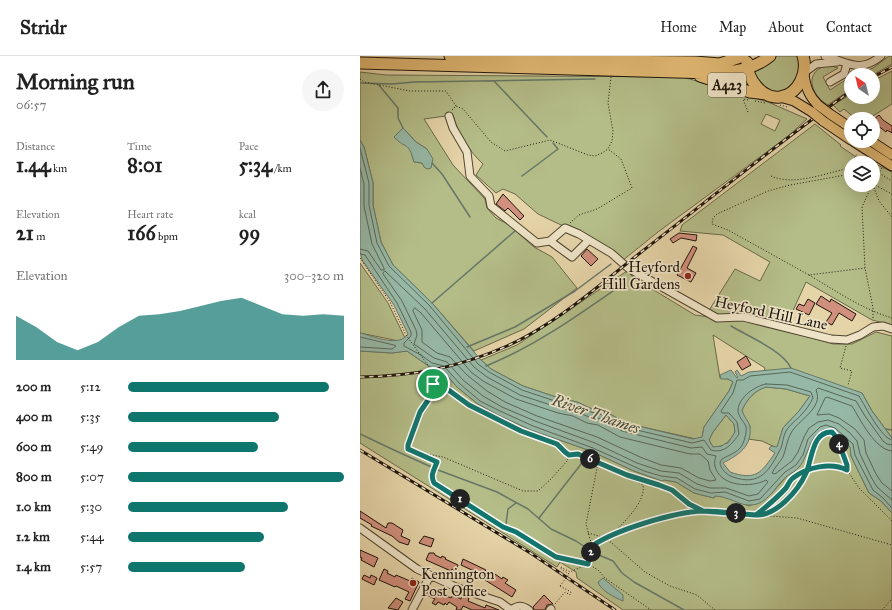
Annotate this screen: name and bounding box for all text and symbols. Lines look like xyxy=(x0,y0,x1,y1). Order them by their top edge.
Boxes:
text: Stridr xyxy=(20,16,67,39)
text: Home xyxy=(660,19,697,36)
text: Map xyxy=(719,19,746,36)
text: About xyxy=(768,19,804,36)
text: Contact xyxy=(826,19,872,36)
text: Morning run xyxy=(16,68,135,95)
north arrow xyxy=(844,68,880,104)
map controls xyxy=(844,68,880,192)
button: share xyxy=(302,69,344,111)
road number: A423 xyxy=(708,73,746,97)
text: 06:57 xyxy=(16,97,47,113)
button: locate xyxy=(844,112,880,148)
text: Distance xyxy=(16,140,55,153)
text: Time xyxy=(127,140,152,153)
text: Pace xyxy=(239,140,259,153)
text: 1.44 xyxy=(16,153,51,177)
text: 8:01 xyxy=(127,153,162,177)
text: 5:34 xyxy=(239,153,272,177)
button: layers xyxy=(844,156,880,192)
text: km xyxy=(51,162,67,175)
text: /km xyxy=(272,162,292,175)
text: Elevation xyxy=(16,208,60,221)
text: Heart rate xyxy=(127,208,174,221)
text: kcal xyxy=(239,208,256,221)
text: 21 xyxy=(16,221,34,245)
text: 166 xyxy=(127,221,156,245)
text: 99 xyxy=(239,221,260,245)
text: m xyxy=(34,230,45,243)
text: bpm xyxy=(156,230,178,243)
place label: Heyford Hill Gardens xyxy=(601,258,680,293)
text: Elevation xyxy=(16,268,68,284)
text: 300–320 m xyxy=(284,268,344,284)
marker: Heyford Hill Gardens xyxy=(683,271,693,281)
street label: Heyford Hill Lane xyxy=(713,292,829,334)
pin xyxy=(416,367,450,401)
icon: arrive xyxy=(422,373,444,395)
text: 200 m xyxy=(16,379,51,395)
text: 5:12 xyxy=(80,379,101,395)
water label: River Thames xyxy=(549,390,643,438)
text: 400 m xyxy=(16,409,52,425)
text: 5:35 xyxy=(80,409,101,425)
pin: 4 xyxy=(829,434,849,454)
text: 4 xyxy=(836,437,842,450)
text: 600 m xyxy=(16,439,52,455)
text: 5:49 xyxy=(80,439,104,455)
pin: 6 xyxy=(580,449,600,469)
text: 6 xyxy=(587,452,593,465)
text: 800 m xyxy=(16,469,52,485)
text: 5:07 xyxy=(80,469,104,485)
pin: 1 xyxy=(450,489,470,509)
text: 1 xyxy=(458,492,462,505)
text: 1.0 km xyxy=(16,499,51,515)
text: 5:30 xyxy=(80,499,102,515)
pin: 3 xyxy=(726,503,746,523)
text: 3 xyxy=(734,506,738,519)
text: 1.2 km xyxy=(16,529,50,545)
text: 5:44 xyxy=(80,529,104,545)
pin: 2 xyxy=(581,542,601,562)
text: 2 xyxy=(588,545,594,558)
text: 1.4 km xyxy=(16,559,51,575)
text: 5:57 xyxy=(80,559,102,575)
place label: Kennington Post Office xyxy=(421,565,494,600)
marker: Kennington Post Office xyxy=(408,578,418,588)

